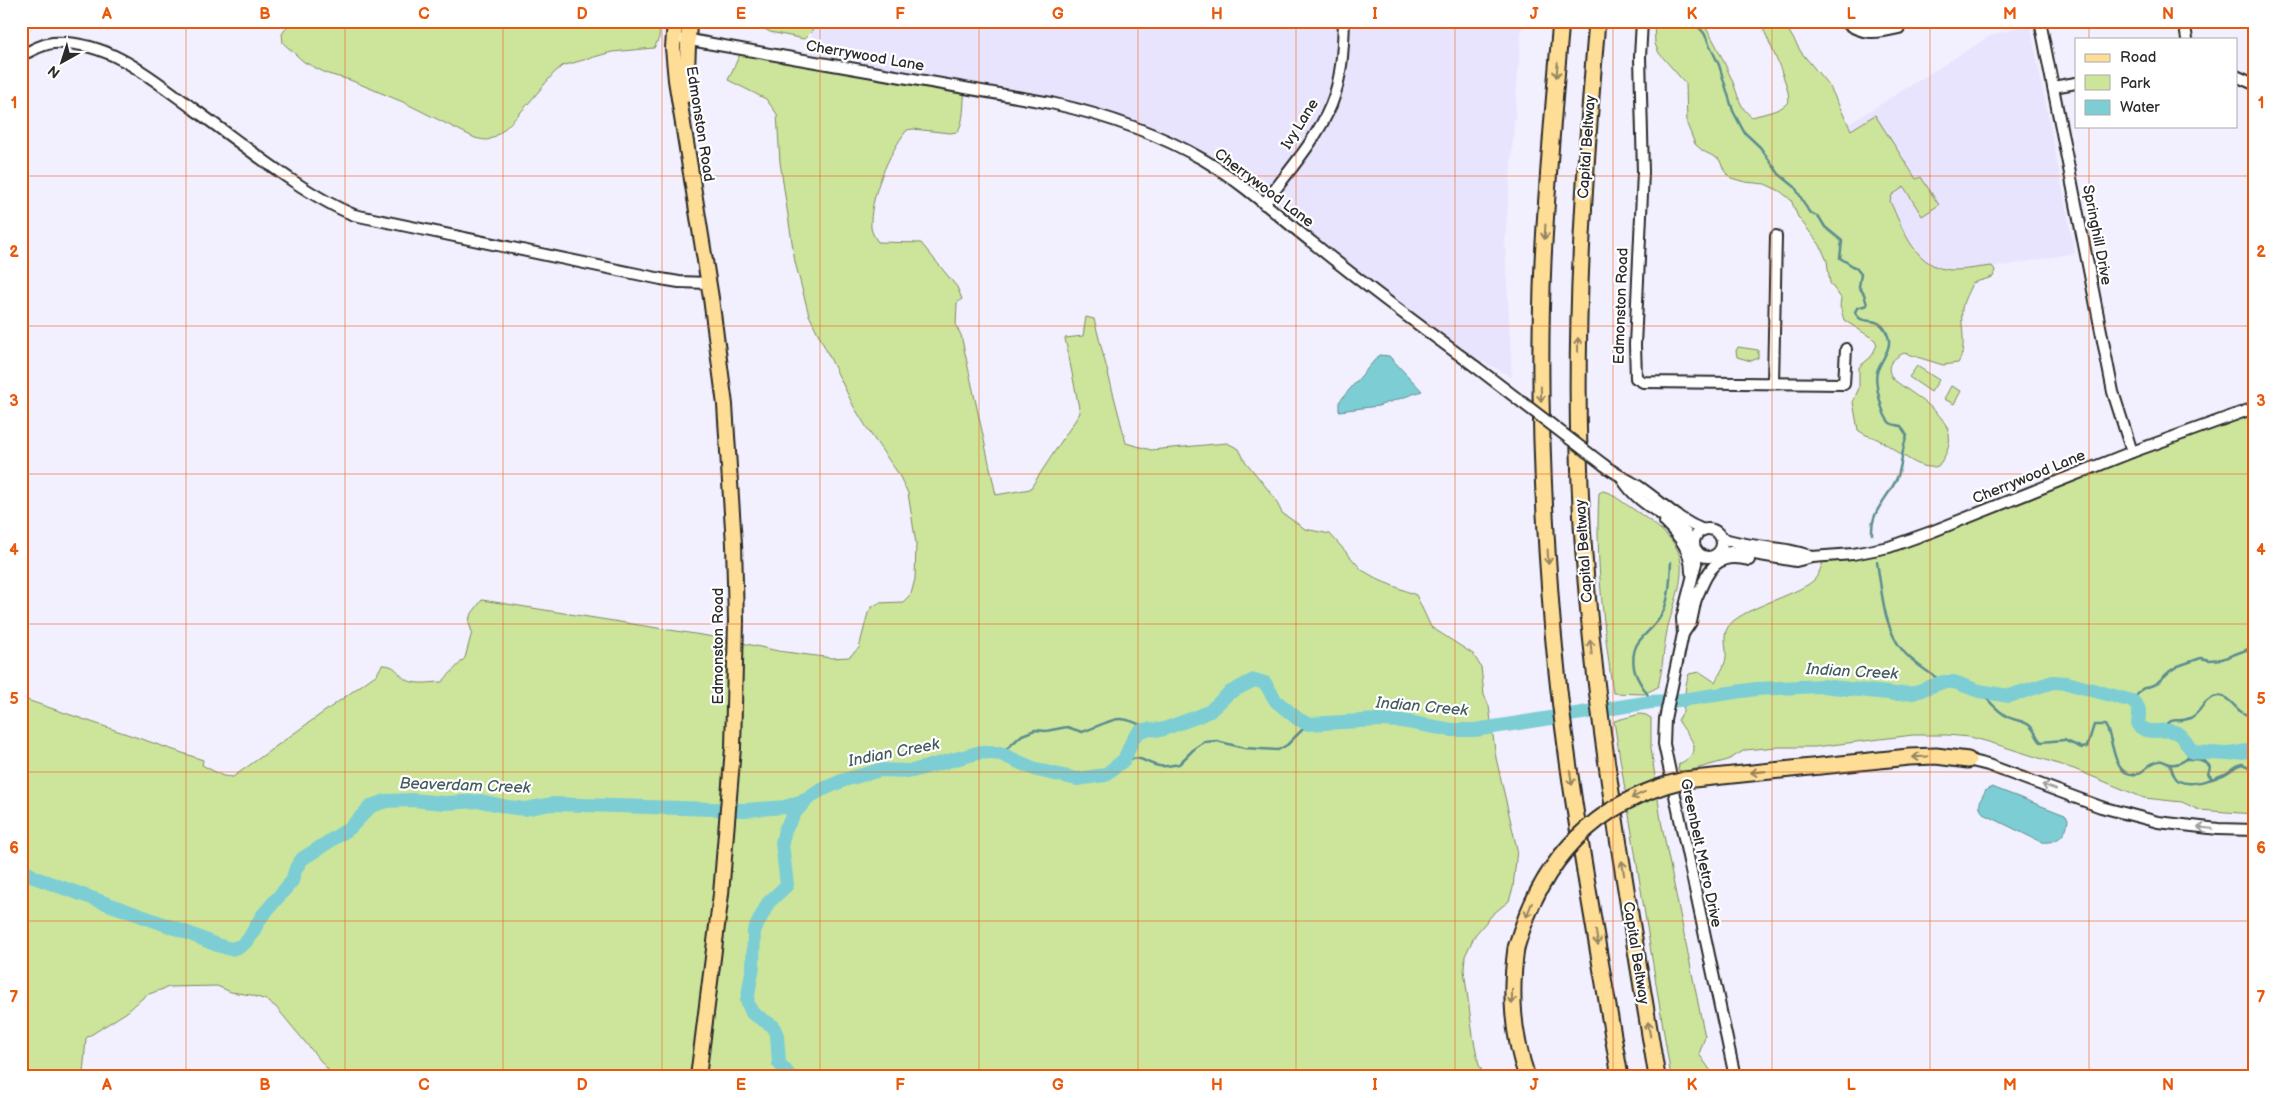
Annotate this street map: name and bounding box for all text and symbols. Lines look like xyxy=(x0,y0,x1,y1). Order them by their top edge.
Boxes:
text: A xyxy=(101,5,112,24)
text: B xyxy=(259,5,271,24)
text: C xyxy=(418,5,430,24)
text: D xyxy=(576,5,588,24)
text: E xyxy=(736,5,746,24)
text: F xyxy=(895,5,905,24)
text: G xyxy=(1052,5,1064,24)
text: H xyxy=(1211,5,1223,24)
text: I xyxy=(1372,5,1378,24)
text: J xyxy=(1530,5,1539,24)
text: K xyxy=(1687,5,1698,24)
text: L xyxy=(1846,5,1856,24)
text: M xyxy=(2003,5,2017,24)
text: N xyxy=(2162,5,2174,24)
street label: Cherrywood Lane xyxy=(804,36,926,76)
north arrow xyxy=(38,38,88,88)
legend xyxy=(2075,38,2238,128)
text: Road xyxy=(2120,48,2156,67)
text: N xyxy=(45,62,64,82)
one-way arrow xyxy=(1552,62,1561,78)
street label: Edmonston Road xyxy=(681,65,719,183)
text: Park xyxy=(2120,74,2151,93)
text: 1 xyxy=(11,94,17,113)
street label: Capital Beltway xyxy=(1574,94,1600,199)
text: 1 xyxy=(2258,94,2264,113)
street label: Ivy Lane xyxy=(1277,95,1323,153)
text: Water xyxy=(2120,98,2160,117)
street label: Cherrywood Lane xyxy=(1210,144,1318,232)
street label: Springhill Drive xyxy=(2078,183,2116,287)
one-way arrow xyxy=(1540,224,1549,240)
text: 2 xyxy=(9,243,19,262)
text: 2 xyxy=(2256,243,2266,262)
street label: Edmonston Road xyxy=(1609,247,1633,365)
one-way arrow xyxy=(1573,338,1582,354)
one-way arrow xyxy=(1537,386,1546,402)
text: 3 xyxy=(9,392,19,411)
text: 3 xyxy=(2256,392,2266,411)
street label: Cherrywood Lane xyxy=(1970,446,2088,508)
street label: Capital Beltway xyxy=(1571,498,1597,603)
text: 4 xyxy=(9,541,19,560)
text: 4 xyxy=(2256,541,2266,560)
one-way arrow xyxy=(1543,548,1552,564)
street label: Edmonston Road xyxy=(709,588,728,704)
one-way arrow xyxy=(1587,640,1596,656)
water label: Indian Creek xyxy=(1804,660,1900,684)
text: 5 xyxy=(9,690,19,709)
text: 5 xyxy=(2256,690,2266,709)
water label: Indian Creek xyxy=(1374,693,1470,721)
water label: Indian Creek xyxy=(846,735,942,771)
one-way arrow xyxy=(1912,752,1928,761)
one-way arrow xyxy=(1750,767,1766,777)
one-way arrow xyxy=(1566,770,1576,786)
water label: Beaverdam Creek xyxy=(399,774,532,798)
street label: Greenbelt Metro Drive xyxy=(1676,777,1726,929)
one-way arrow xyxy=(2041,782,2057,791)
one-way arrow xyxy=(1631,791,1646,801)
one-way arrow xyxy=(2197,823,2213,833)
text: 6 xyxy=(9,839,19,858)
text: 6 xyxy=(2256,839,2266,858)
one-way arrow xyxy=(1617,861,1627,877)
street label: Capital Beltway xyxy=(1619,900,1654,1006)
one-way arrow xyxy=(1524,902,1533,917)
one-way arrow xyxy=(1592,930,1602,946)
text: 7 xyxy=(10,988,19,1007)
one-way arrow xyxy=(1507,988,1517,1005)
text: 7 xyxy=(2257,988,2266,1007)
one-way arrow xyxy=(1643,1021,1653,1037)
text: A xyxy=(101,1076,112,1095)
text: B xyxy=(259,1076,271,1095)
text: C xyxy=(418,1076,430,1095)
text: D xyxy=(576,1076,588,1095)
text: E xyxy=(736,1076,746,1095)
text: F xyxy=(895,1076,905,1095)
text: G xyxy=(1052,1076,1064,1095)
text: H xyxy=(1211,1076,1223,1095)
text: I xyxy=(1372,1076,1378,1095)
text: J xyxy=(1530,1076,1539,1095)
text: K xyxy=(1687,1076,1698,1095)
text: L xyxy=(1846,1076,1856,1095)
text: M xyxy=(2003,1076,2017,1095)
text: N xyxy=(2162,1076,2174,1095)

